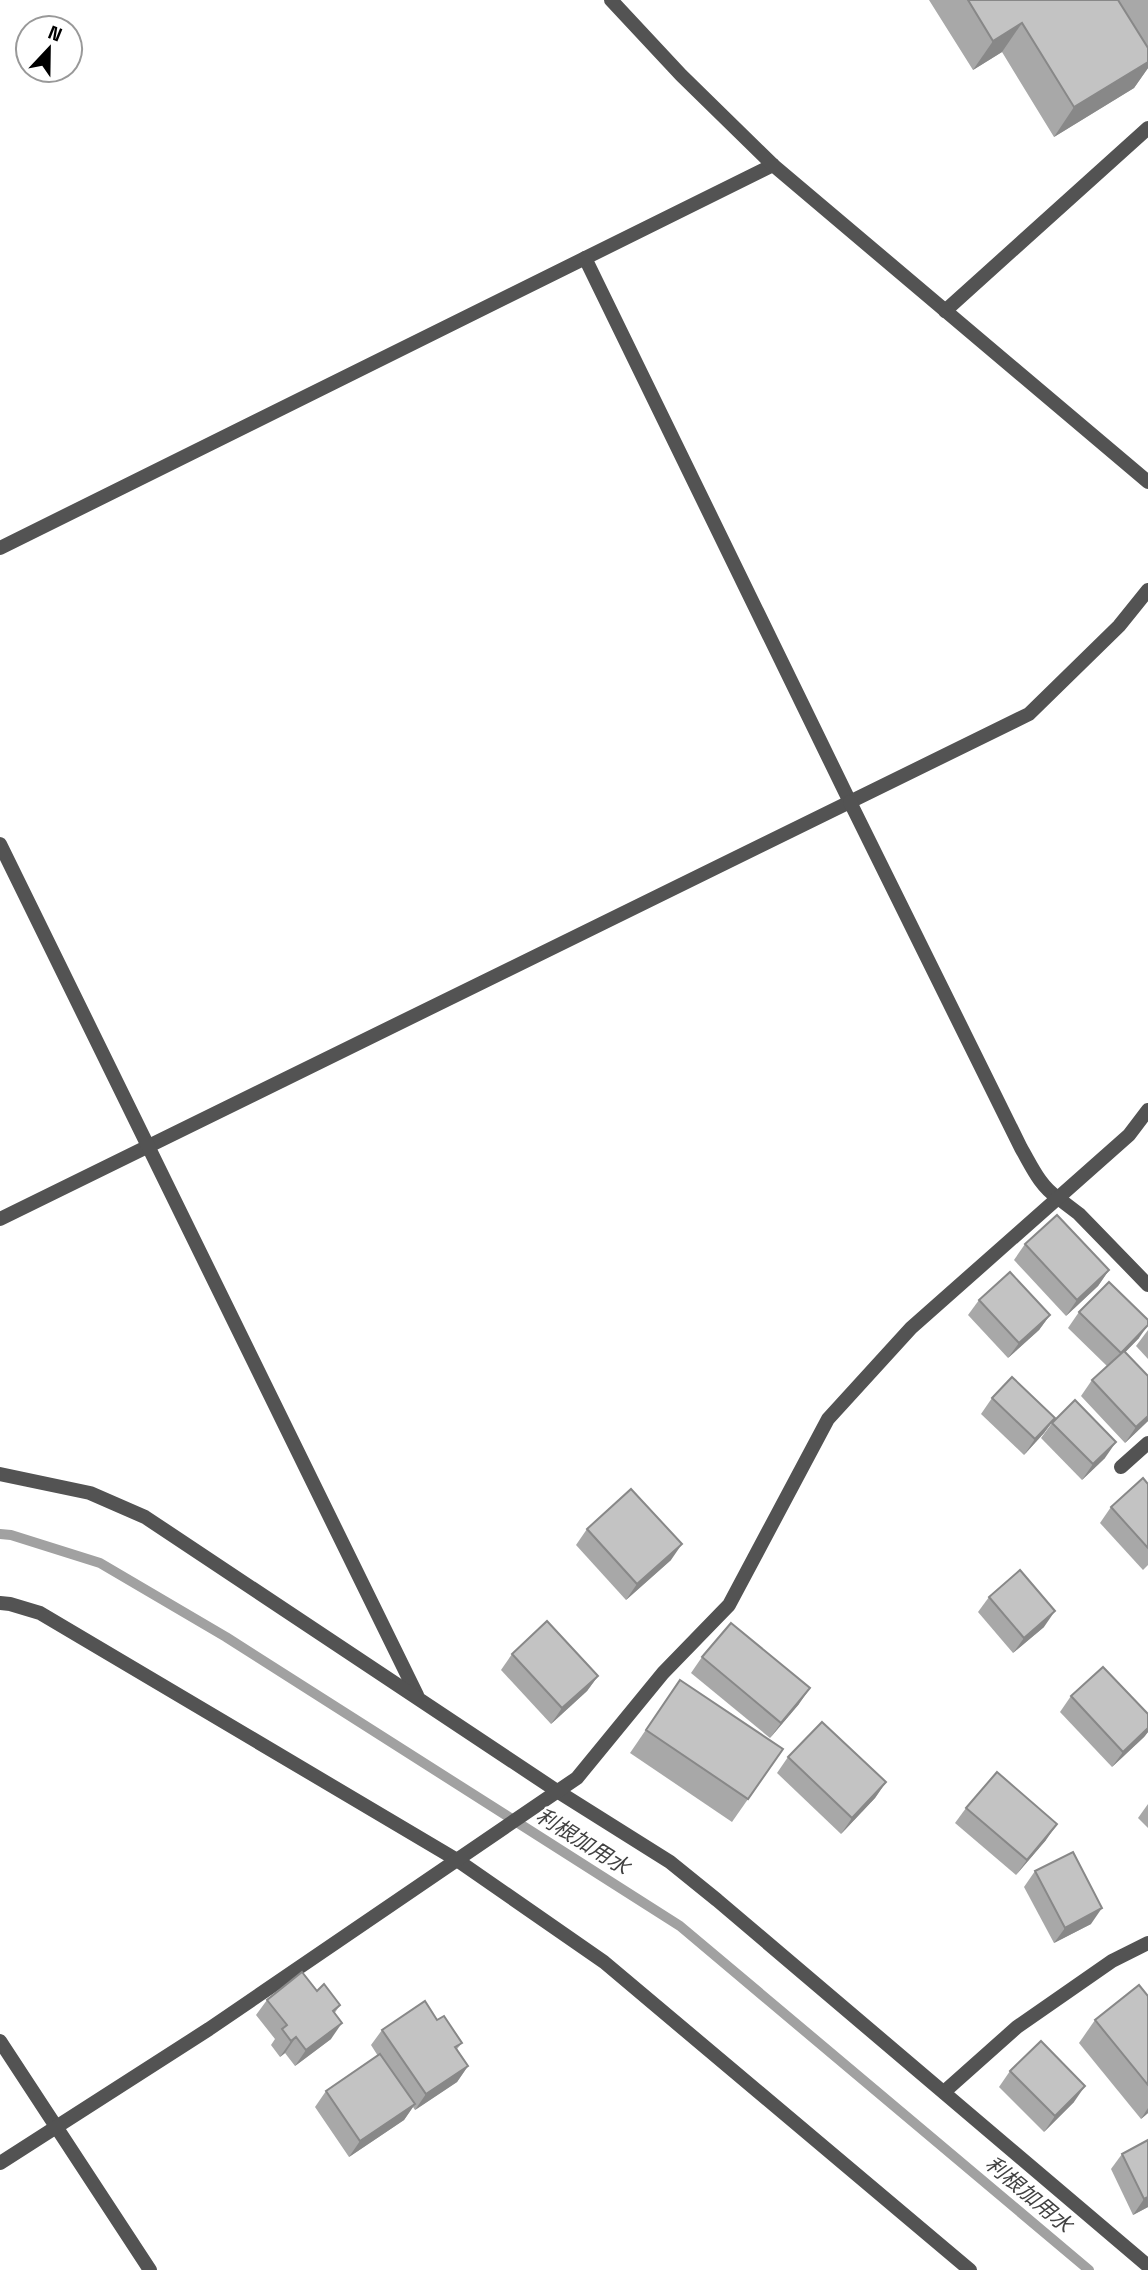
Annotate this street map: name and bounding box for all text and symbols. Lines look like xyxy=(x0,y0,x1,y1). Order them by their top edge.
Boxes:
north arrow xyxy=(14,14,84,84)
text: N xyxy=(45,20,66,48)
water label: 利根加用水 xyxy=(531,1802,636,1881)
water label: 利根加用水 xyxy=(980,2150,1079,2239)

